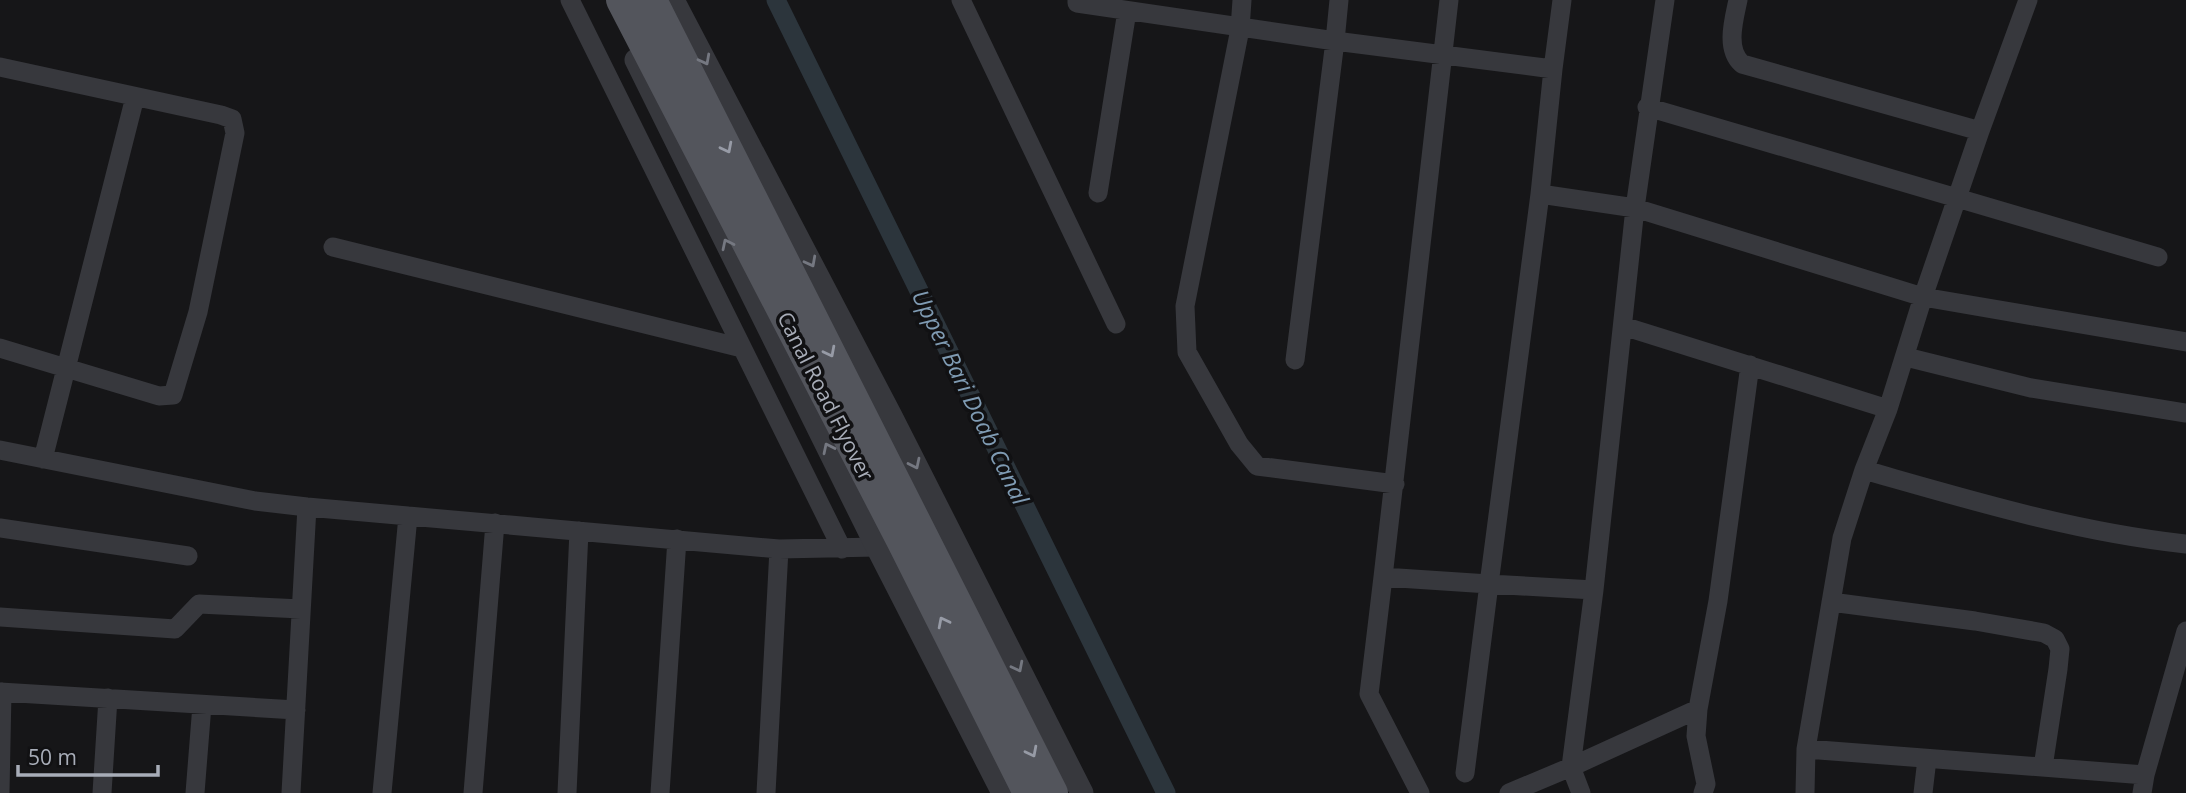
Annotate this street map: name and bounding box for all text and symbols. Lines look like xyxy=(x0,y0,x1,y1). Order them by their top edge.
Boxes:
one-way arrow xyxy=(697,53,710,66)
one-way arrow xyxy=(719,141,733,153)
one-way arrow xyxy=(722,239,736,251)
one-way arrow xyxy=(802,255,816,267)
water label: Upper Bari Doab Canal xyxy=(905,284,1038,511)
street label: Canal Road Flyover xyxy=(771,307,881,486)
one-way arrow xyxy=(821,344,835,357)
one-way arrow xyxy=(823,443,837,455)
one-way arrow xyxy=(907,457,921,469)
one-way arrow xyxy=(937,617,951,629)
one-way arrow xyxy=(1010,660,1024,672)
scale bar xyxy=(18,734,158,778)
text: 50 m xyxy=(28,743,77,771)
one-way arrow xyxy=(1023,744,1037,757)

